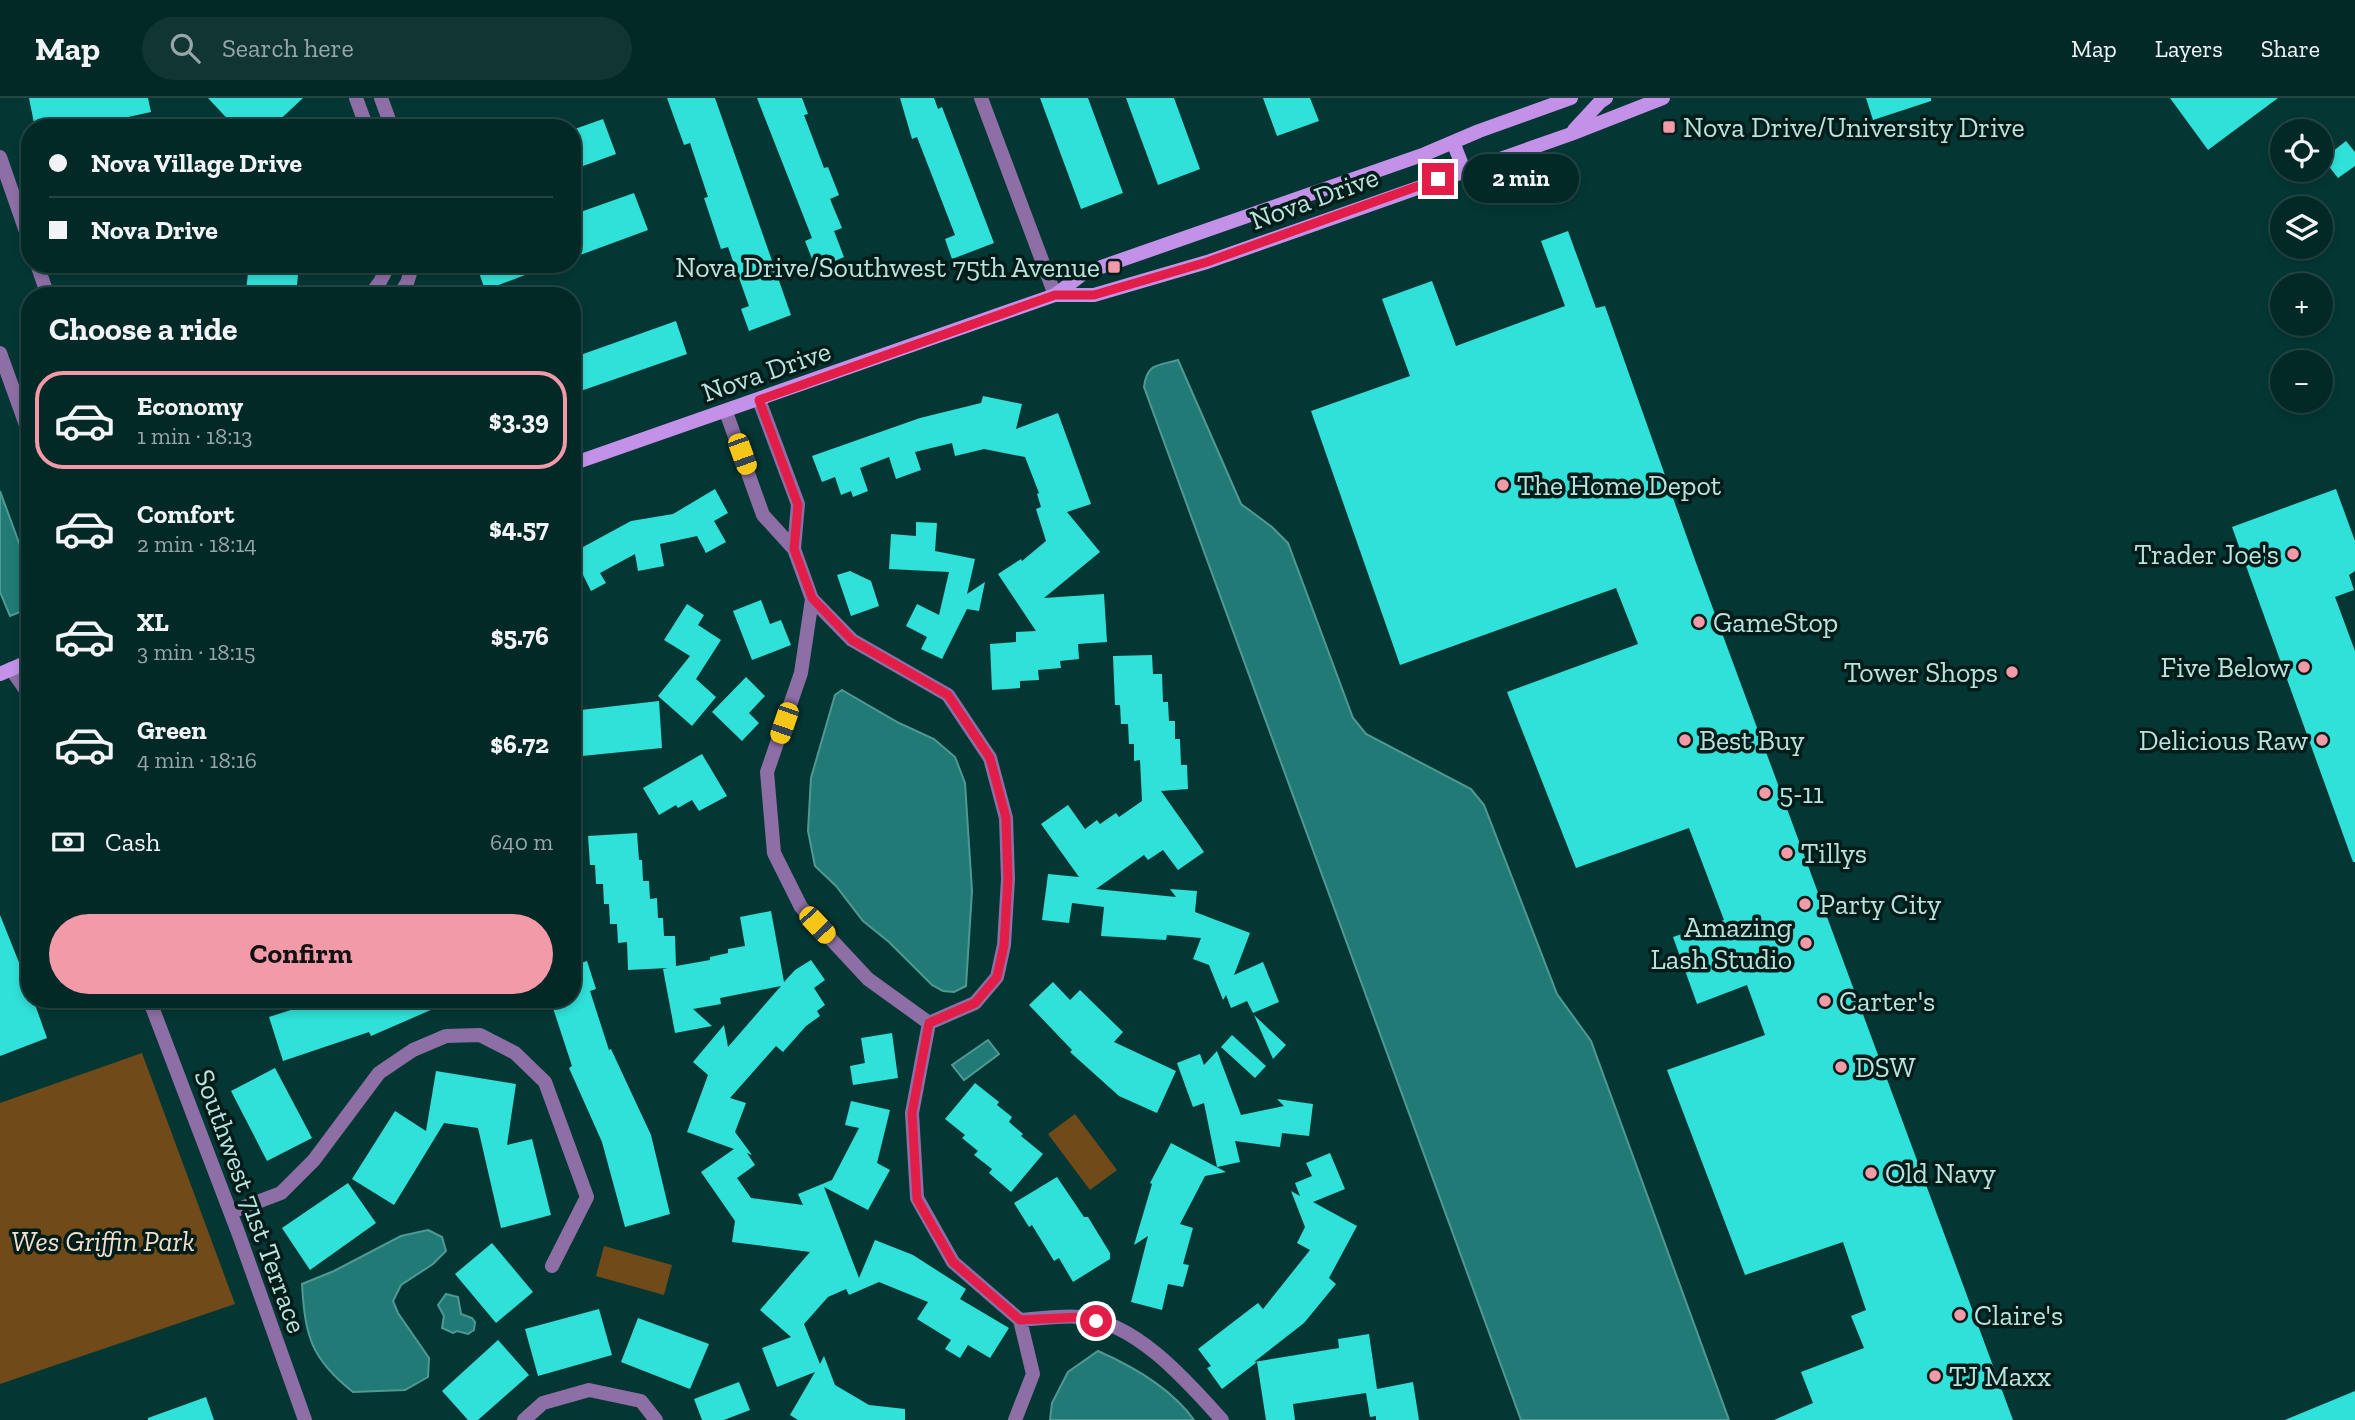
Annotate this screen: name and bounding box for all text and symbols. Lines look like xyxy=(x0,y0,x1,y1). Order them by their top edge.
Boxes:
search box xyxy=(142,17,632,80)
text: Map xyxy=(35,29,100,68)
icon: search xyxy=(166,29,204,67)
text: Search here xyxy=(222,32,354,64)
text: Map xyxy=(2071,34,2117,63)
text: Layers xyxy=(2155,34,2223,63)
text: Share xyxy=(2261,34,2320,63)
place label: Nova Drive/University Drive xyxy=(1683,111,2025,144)
marker: Nova Drive/University Drive xyxy=(1661,119,1677,135)
map controls xyxy=(2270,119,2333,413)
button: locate xyxy=(2270,119,2333,182)
text: Nova Village Drive xyxy=(91,147,302,179)
callout: 2 min xyxy=(1462,154,1578,204)
street label: Nova Drive xyxy=(1246,160,1383,237)
route end xyxy=(1422,163,1454,195)
text: 2 min xyxy=(1492,164,1550,192)
button: layers xyxy=(2270,196,2333,259)
text: Nova Drive xyxy=(91,214,218,246)
place label: Nova Drive/Southwest 75th Avenue xyxy=(675,251,1100,284)
marker: Nova Drive/Southwest 75th Avenue xyxy=(1106,259,1122,275)
button: + xyxy=(2270,273,2333,336)
text: Choose a ride xyxy=(49,310,237,348)
street label: Nova Drive xyxy=(697,334,835,409)
button: − xyxy=(2270,350,2333,413)
icon: car xyxy=(53,389,116,452)
text: Economy xyxy=(137,390,243,422)
text: $3.39 xyxy=(489,404,549,436)
text: 1 min · 18:13 xyxy=(137,422,253,450)
car xyxy=(725,431,760,477)
place label: The Home Depot xyxy=(1517,469,1722,502)
marker: The Home Depot xyxy=(1495,477,1511,493)
icon: car xyxy=(53,497,116,560)
text: Comfort xyxy=(137,498,234,530)
text: $4.57 xyxy=(489,512,549,544)
text: 2 min · 18:14 xyxy=(137,530,257,558)
place label: Trader Joe's xyxy=(2134,538,2279,571)
marker: Trader Joe's xyxy=(2285,546,2301,562)
icon: car xyxy=(53,605,116,668)
text: XL xyxy=(137,606,169,638)
place label: GameStop xyxy=(1713,606,1838,639)
marker: GameStop xyxy=(1691,614,1707,630)
text: $5.76 xyxy=(491,620,549,652)
text: 3 min · 18:15 xyxy=(137,638,255,666)
place label: Five Below xyxy=(2161,651,2291,684)
place label: Tower Shops xyxy=(1844,656,1998,689)
marker: Five Below xyxy=(2296,659,2312,675)
marker: Tower Shops xyxy=(2004,664,2020,680)
car xyxy=(768,700,801,746)
icon: car xyxy=(53,713,116,776)
text: Green xyxy=(137,714,207,746)
place label: Best Buy xyxy=(1699,724,1805,757)
place label: Delicious Raw xyxy=(2139,724,2309,757)
text: $6.72 xyxy=(490,728,549,760)
marker: Best Buy xyxy=(1677,732,1693,748)
marker: Delicious Raw xyxy=(2314,732,2330,748)
text: 4 min · 18:16 xyxy=(137,746,257,774)
place label: 5-11 xyxy=(1779,777,1824,810)
marker: 5-11 xyxy=(1757,785,1773,801)
icon: cash xyxy=(49,823,87,861)
text: Cash xyxy=(105,826,160,858)
text: 640 m xyxy=(490,828,553,856)
place label: Tillys xyxy=(1801,837,1867,870)
marker: Tillys xyxy=(1779,845,1795,861)
place label: Party City xyxy=(1819,888,1942,921)
marker: Party City xyxy=(1797,896,1813,912)
car xyxy=(795,902,840,948)
place label: Amazing Lash Studio xyxy=(1651,911,1792,976)
button: Confirm xyxy=(49,914,553,994)
marker: Amazing Lash Studio xyxy=(1798,935,1814,951)
place label: Carter's xyxy=(1839,985,1935,1018)
marker: Carter's xyxy=(1817,993,1833,1009)
place label: DSW xyxy=(1855,1051,1917,1084)
marker: DSW xyxy=(1833,1059,1849,1075)
street label: Southwest 71st Terrace xyxy=(187,1065,314,1338)
place label: Old Navy xyxy=(1885,1157,1996,1190)
marker: Old Navy xyxy=(1863,1165,1879,1181)
park label: Wes Griffin Park xyxy=(11,1225,195,1258)
place label: Claire's xyxy=(1974,1299,2063,1332)
route start xyxy=(1080,1305,1112,1337)
marker: Claire's xyxy=(1952,1307,1968,1323)
place label: TJ Maxx xyxy=(1949,1360,2051,1393)
marker: TJ Maxx xyxy=(1927,1368,1943,1384)

